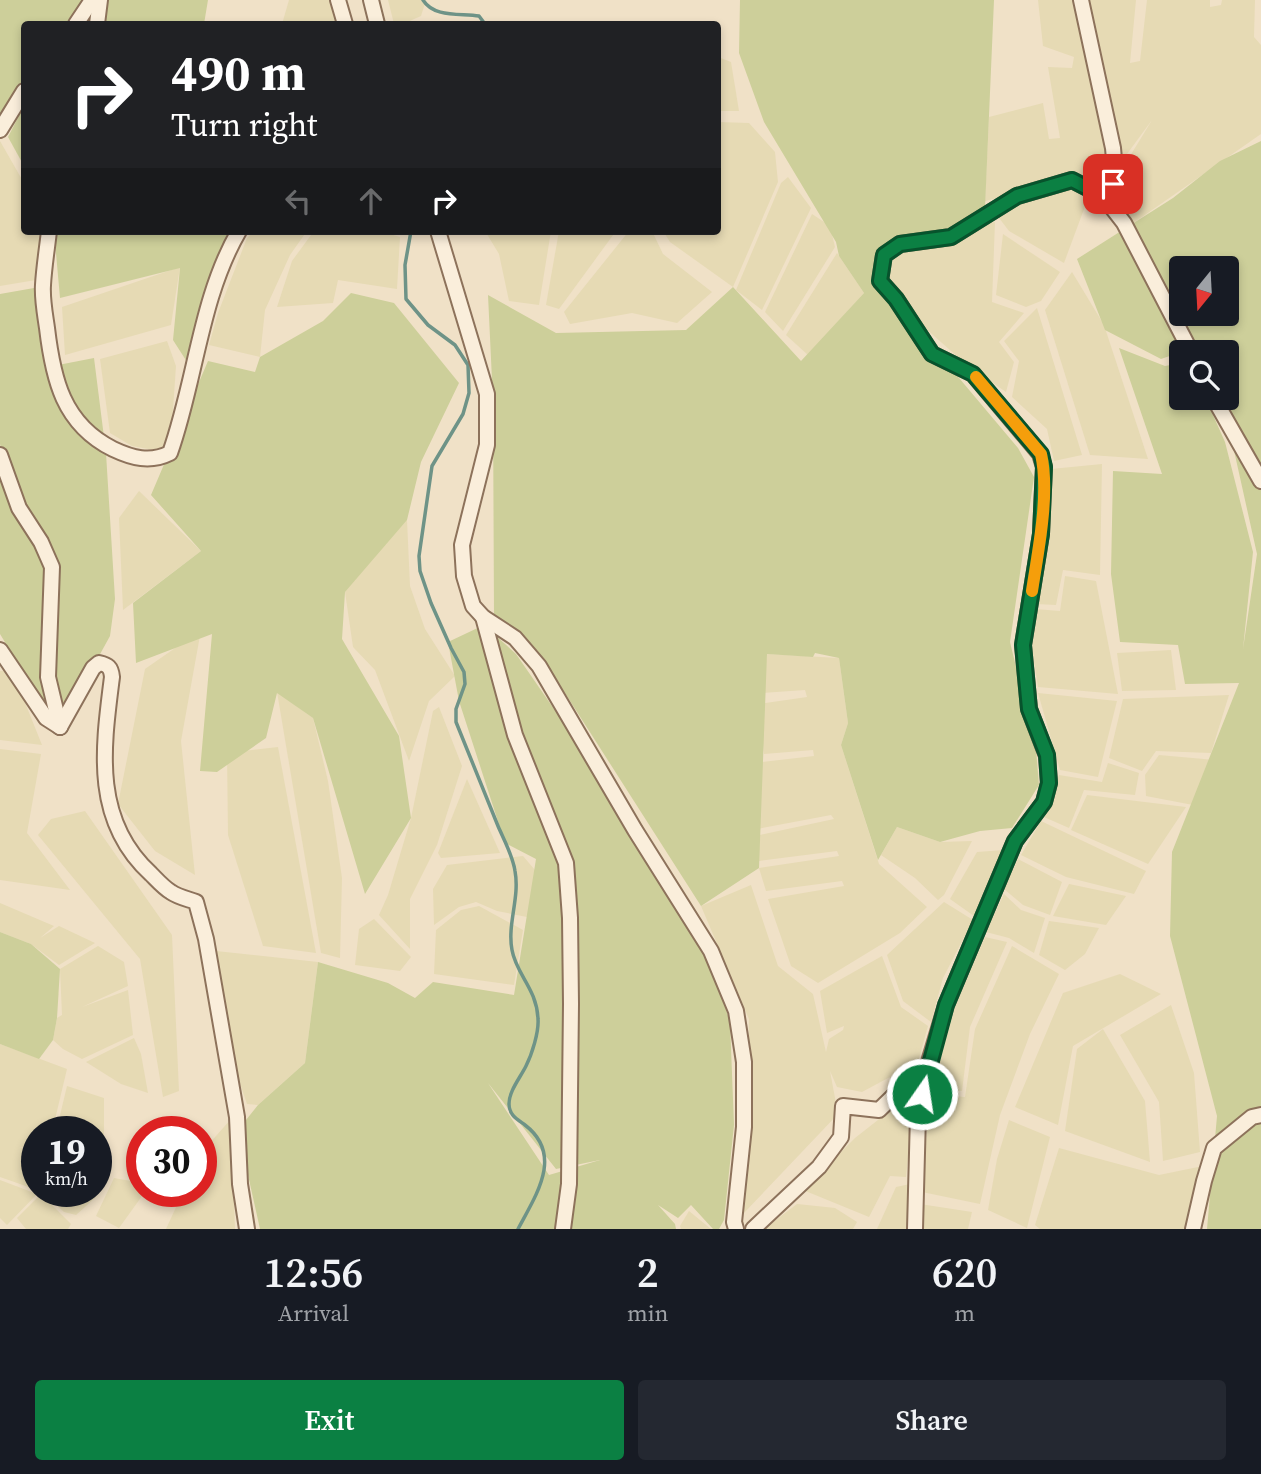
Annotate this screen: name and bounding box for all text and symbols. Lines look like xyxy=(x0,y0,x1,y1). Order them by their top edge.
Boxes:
text: 490 m xyxy=(171,39,306,106)
icon: right xyxy=(56,49,147,140)
text: Turn right xyxy=(171,103,317,147)
pin xyxy=(1083,154,1143,214)
icon: arrive xyxy=(1094,165,1132,203)
icon: left xyxy=(279,182,317,220)
icon: ahead xyxy=(352,182,390,220)
icon: right xyxy=(425,182,463,220)
north arrow xyxy=(1169,256,1239,326)
map controls xyxy=(1169,256,1239,410)
button: search xyxy=(1169,340,1239,410)
position arrow xyxy=(885,1057,959,1131)
speed limit sign: 30 xyxy=(126,1116,217,1207)
text: 19 xyxy=(48,1128,85,1176)
text: km/h xyxy=(45,1166,88,1191)
text: 12:56 xyxy=(263,1243,363,1301)
text: 2 xyxy=(637,1243,659,1301)
text: 620 xyxy=(932,1243,997,1301)
text: Arrival xyxy=(278,1297,349,1329)
text: min xyxy=(627,1297,668,1329)
text: m xyxy=(954,1297,975,1329)
button: Exit xyxy=(35,1380,624,1460)
button: Share xyxy=(638,1380,1226,1460)

